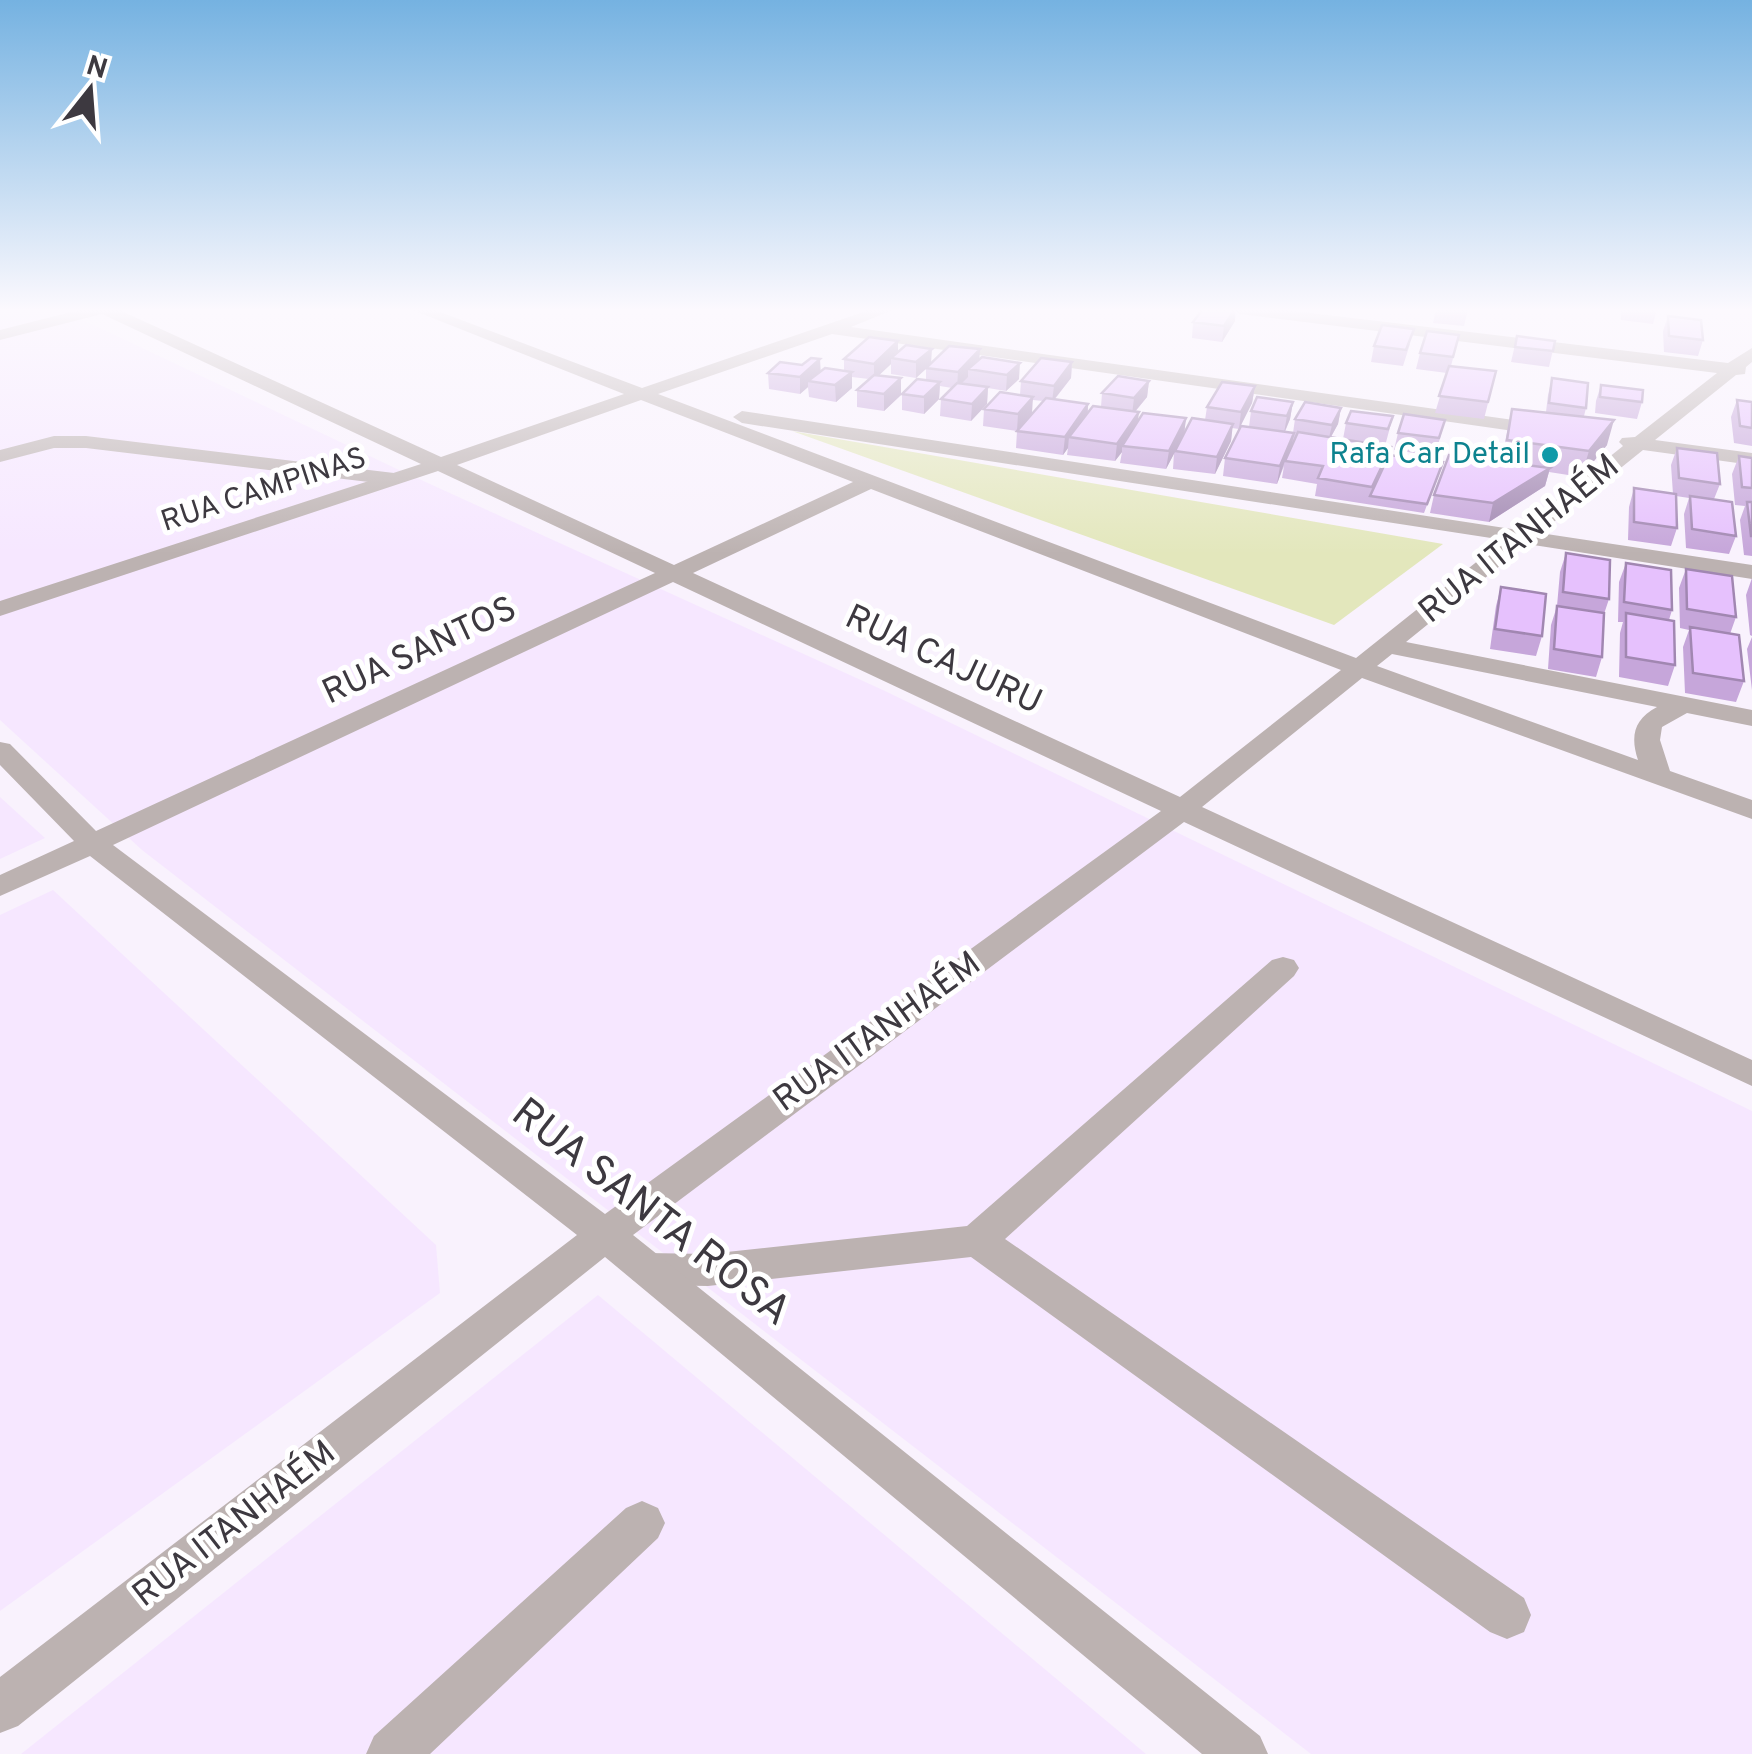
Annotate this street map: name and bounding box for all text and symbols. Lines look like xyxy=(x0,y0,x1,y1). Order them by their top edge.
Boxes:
north arrow xyxy=(40,40,140,140)
text: N xyxy=(82,49,111,89)
place label: Rafa Car Detail xyxy=(1329,437,1530,474)
street label: RUA CAMPINAS xyxy=(157,440,371,542)
marker: Rafa Car Detail xyxy=(1539,444,1561,466)
street label: RUA ITANHAÉM xyxy=(1410,445,1629,634)
street label: RUA SANTOS xyxy=(316,588,524,716)
street label: RUA CAJURU xyxy=(837,596,1049,726)
street label: RUA ITANHAÉM xyxy=(765,942,990,1123)
street label: RUA SANTA ROSA xyxy=(500,1088,800,1340)
street label: RUA ITANHAÉM xyxy=(124,1431,345,1618)

